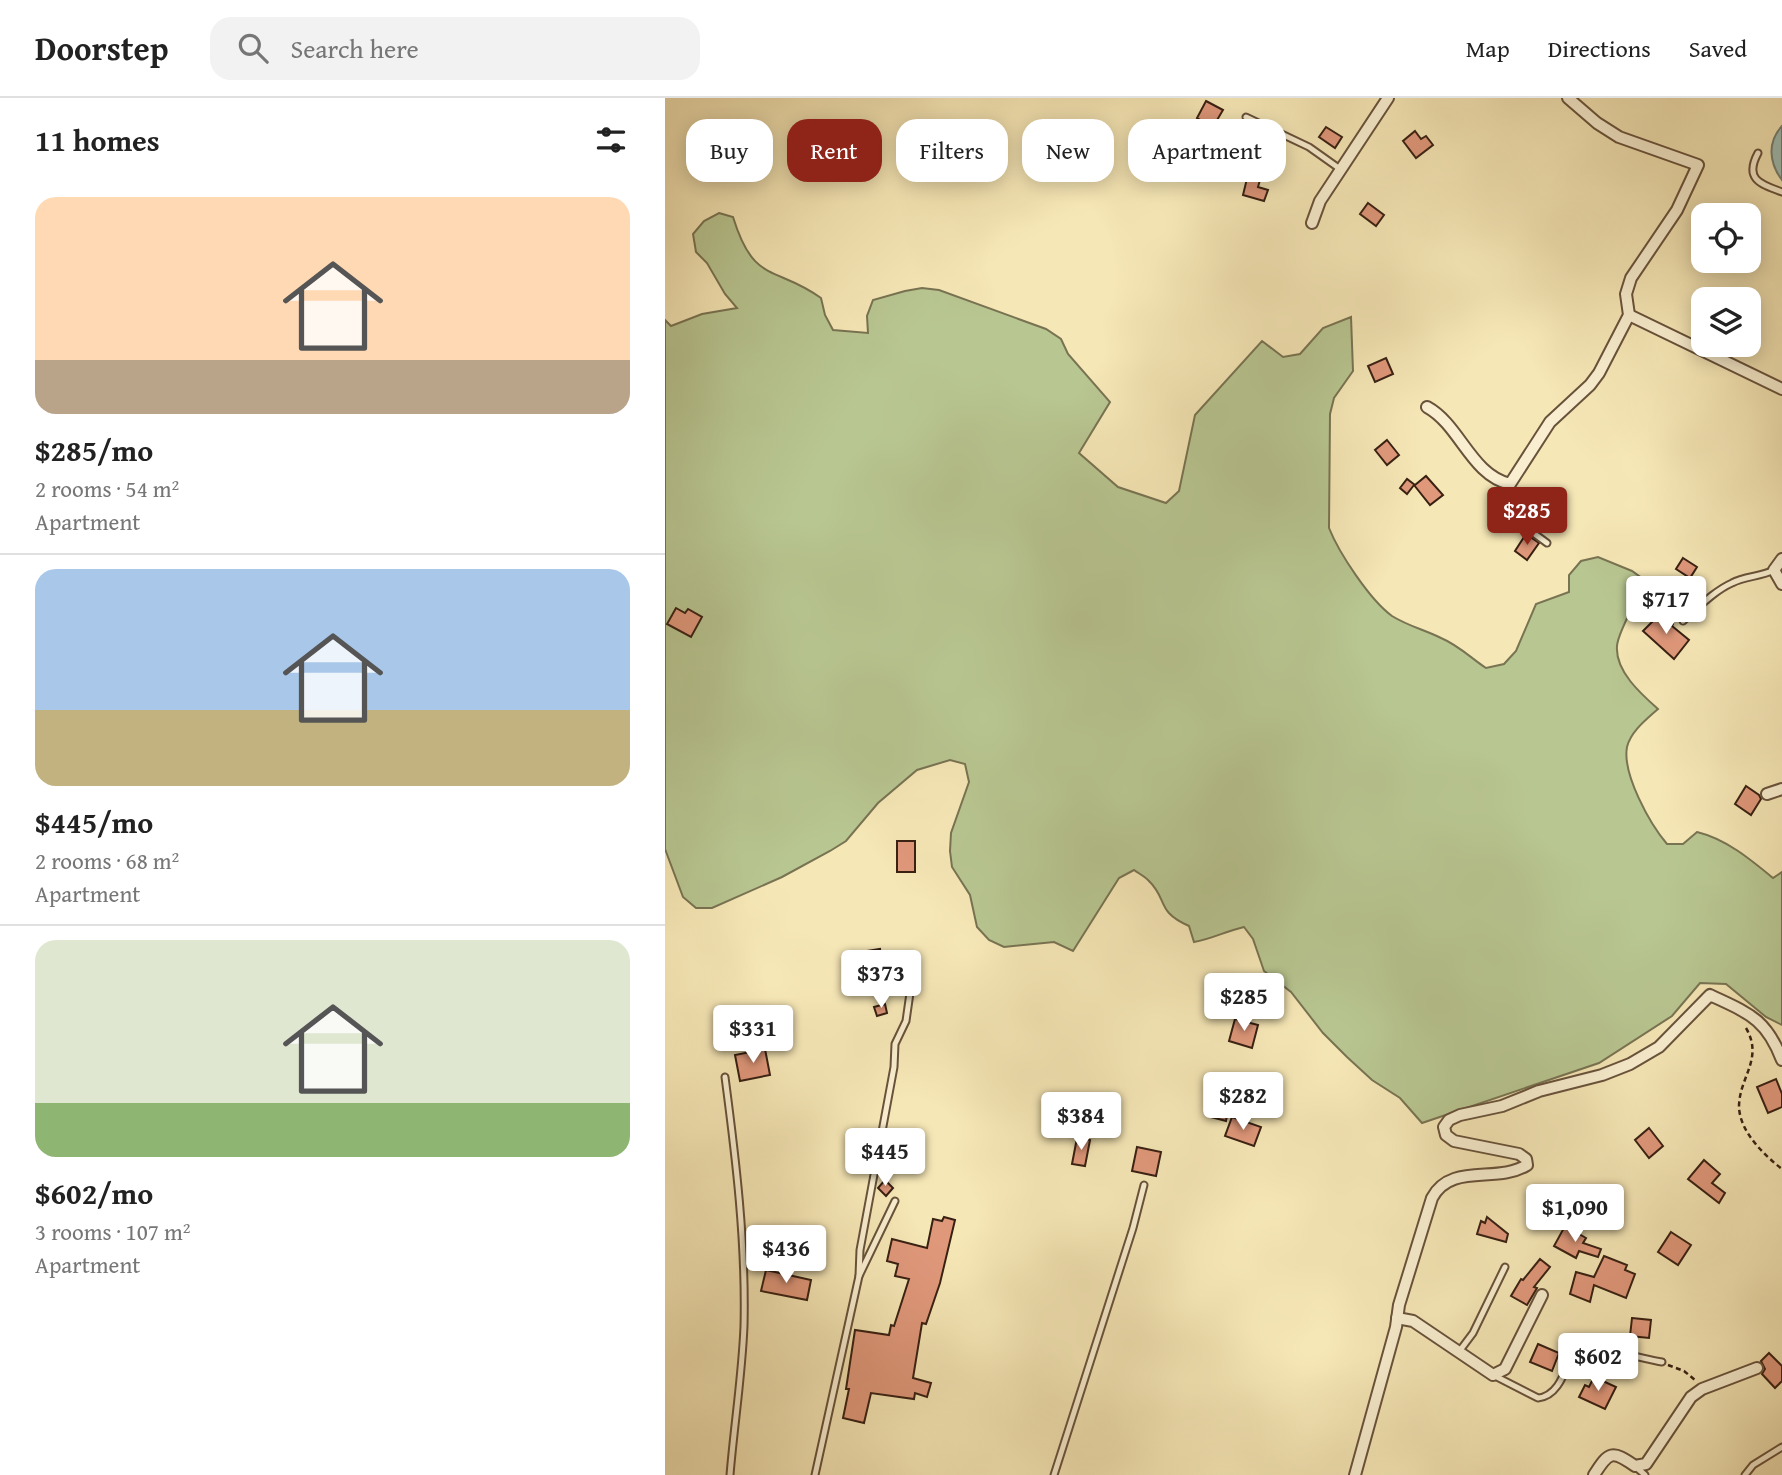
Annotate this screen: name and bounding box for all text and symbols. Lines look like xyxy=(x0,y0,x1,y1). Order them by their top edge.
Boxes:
search box xyxy=(210,17,700,80)
text: Doorstep xyxy=(35,24,168,72)
icon: search xyxy=(234,29,272,67)
text: Search here xyxy=(290,29,419,68)
text: Map xyxy=(1466,31,1510,66)
text: Directions xyxy=(1548,31,1651,66)
text: Saved xyxy=(1689,31,1747,66)
text: 11 homes xyxy=(35,118,160,162)
chip: Buy xyxy=(686,119,773,182)
chip: Rent xyxy=(787,119,882,182)
chip: Filters xyxy=(896,119,1008,182)
chip: New xyxy=(1022,119,1114,182)
chip: Apartment xyxy=(1128,119,1286,182)
icon: filters xyxy=(592,121,630,159)
map controls xyxy=(1691,203,1761,357)
button: locate xyxy=(1691,203,1761,273)
icon: home xyxy=(270,243,396,369)
button: layers xyxy=(1691,287,1761,357)
text: $285/mo xyxy=(35,428,153,472)
text: 2 rooms · 54 m² xyxy=(35,472,179,505)
pin: $285 xyxy=(1486,488,1568,547)
text: $285 xyxy=(1503,493,1551,526)
text: Apartment xyxy=(35,505,140,538)
pin: $717 xyxy=(1625,576,1707,636)
text: $717 xyxy=(1642,582,1690,615)
icon: home xyxy=(270,615,396,741)
text: $445/mo xyxy=(35,800,153,844)
text: 2 rooms · 68 m² xyxy=(35,844,179,877)
text: Apartment xyxy=(35,877,140,910)
pin: $373 xyxy=(840,950,922,1010)
text: $373 xyxy=(857,956,905,989)
pin: $285 xyxy=(1203,974,1285,1033)
text: $285 xyxy=(1220,979,1268,1012)
icon: home xyxy=(270,986,396,1112)
pin: $331 xyxy=(712,1006,794,1065)
text: $331 xyxy=(729,1011,777,1044)
pin: $282 xyxy=(1202,1072,1284,1132)
text: $282 xyxy=(1219,1078,1267,1111)
pin: $384 xyxy=(1040,1093,1122,1152)
text: $384 xyxy=(1057,1098,1105,1131)
pin: $445 xyxy=(844,1128,926,1188)
text: $445 xyxy=(861,1134,909,1167)
text: $602/mo xyxy=(35,1171,153,1215)
pin: $1,090 xyxy=(1518,1184,1632,1244)
text: $1,090 xyxy=(1542,1190,1608,1223)
text: 3 rooms · 107 m² xyxy=(35,1215,190,1248)
pin: $436 xyxy=(745,1226,827,1285)
text: $436 xyxy=(762,1231,810,1264)
text: Apartment xyxy=(35,1248,140,1281)
pin: $602 xyxy=(1557,1334,1639,1393)
text: $602 xyxy=(1574,1339,1622,1372)

